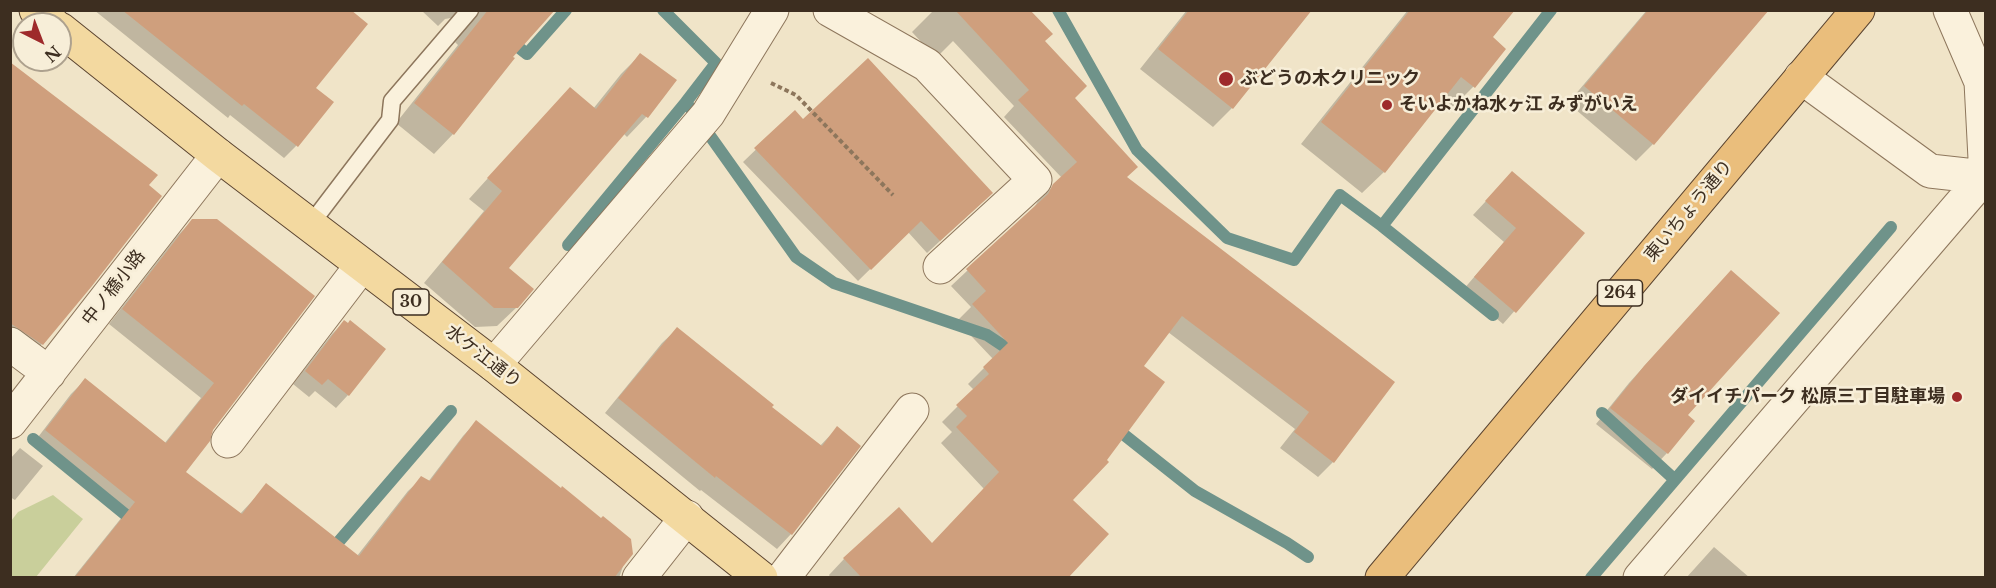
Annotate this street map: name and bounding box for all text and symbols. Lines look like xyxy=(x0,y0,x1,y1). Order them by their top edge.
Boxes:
north arrow xyxy=(12,12,72,72)
text: N xyxy=(40,41,65,66)
place label: ぶどうの木クリニック xyxy=(1240,68,1420,90)
marker: ぶどうの木クリニック xyxy=(1217,70,1235,88)
place label: そいよかね水ヶ江 みずがいえ xyxy=(1399,94,1638,116)
marker: そいよかね水ヶ江 みずがいえ xyxy=(1380,98,1394,112)
street label: 東いちょう通り xyxy=(1640,156,1738,266)
street label: 中ノ橋小路 xyxy=(78,246,150,330)
road number: 264 xyxy=(1598,280,1642,306)
road number: 30 xyxy=(393,289,429,315)
street label: 水ケ江通り xyxy=(441,321,525,393)
place label: ダイイチパーク 松原三丁目駐車場 xyxy=(1670,386,1945,408)
marker: ダイイチパーク 松原三丁目駐車場 xyxy=(1950,390,1964,404)

